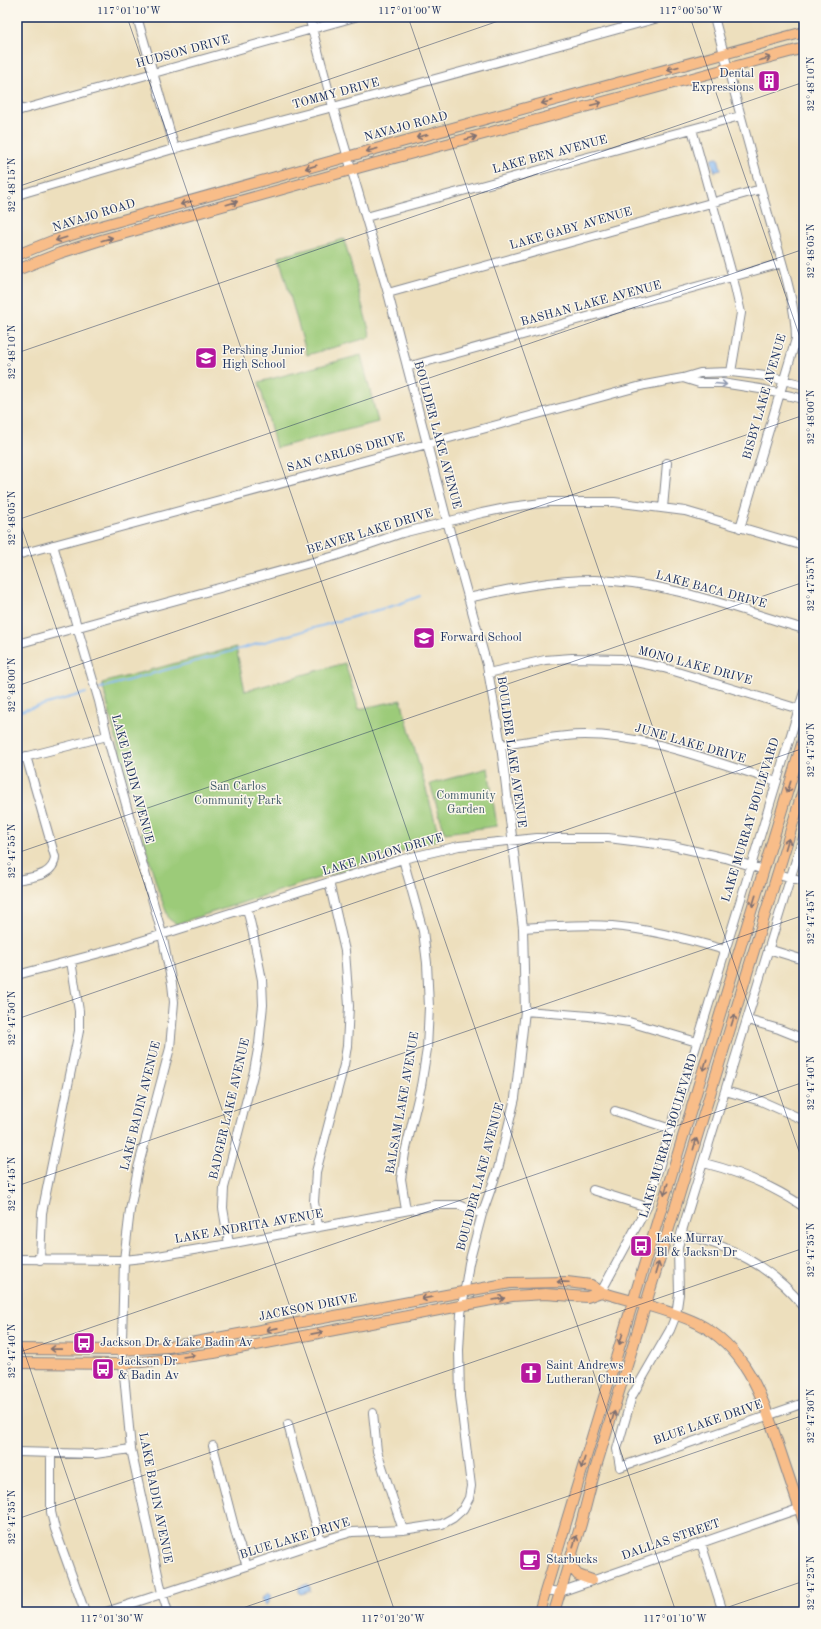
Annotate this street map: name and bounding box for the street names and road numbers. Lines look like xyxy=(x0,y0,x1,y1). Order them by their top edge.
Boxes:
street label: HUDSON DRIVE xyxy=(135,34,231,70)
street label: TOMMY DRIVE xyxy=(291,77,381,111)
street label: NAVAJO ROAD xyxy=(363,110,449,144)
street label: LAKE BEN AVENUE xyxy=(491,134,609,176)
street label: NAVAJO ROAD xyxy=(51,198,137,234)
street label: LAKE GABY AVENUE xyxy=(508,206,634,252)
street label: BASHAN LAKE AVENUE xyxy=(519,279,663,329)
street label: BISBY LAKE AVENUE xyxy=(741,333,789,461)
street label: BOULDER LAKE AVENUE xyxy=(411,360,463,510)
street label: SAN CARLOS DRIVE xyxy=(286,431,406,475)
street label: BEAVER LAKE DRIVE xyxy=(305,507,435,557)
street label: LAKE BACA DRIVE xyxy=(654,569,768,611)
street label: MONO LAKE DRIVE xyxy=(637,645,753,687)
street label: BOULDER LAKE AVENUE xyxy=(494,675,528,829)
street label: LAKE BADIN AVENUE xyxy=(109,713,155,845)
street label: JUNE LAKE DRIVE xyxy=(633,722,747,766)
street label: LAKE MURRAY BOULEVARD xyxy=(720,736,782,904)
street label: LAKE ADLON DRIVE xyxy=(321,832,445,878)
street label: BALSAM LAKE AVENUE xyxy=(385,1031,421,1175)
street label: BADGER LAKE AVENUE xyxy=(208,1037,252,1181)
street label: LAKE BADIN AVENUE xyxy=(119,1040,163,1172)
street label: LAKE MURRAY BOULEVARD xyxy=(638,1052,700,1220)
street label: BOULDER LAKE AVENUE xyxy=(455,1102,507,1252)
street label: LAKE ANDRITA AVENUE xyxy=(174,1208,324,1246)
street label: JACKSON DRIVE xyxy=(258,1293,358,1323)
street label: BLUE LAKE DRIVE xyxy=(652,1399,764,1447)
street label: LAKE BADIN AVENUE xyxy=(136,1431,174,1565)
street label: BLUE LAKE DRIVE xyxy=(238,1516,352,1562)
street label: DALLAS STREET xyxy=(620,1517,722,1563)

